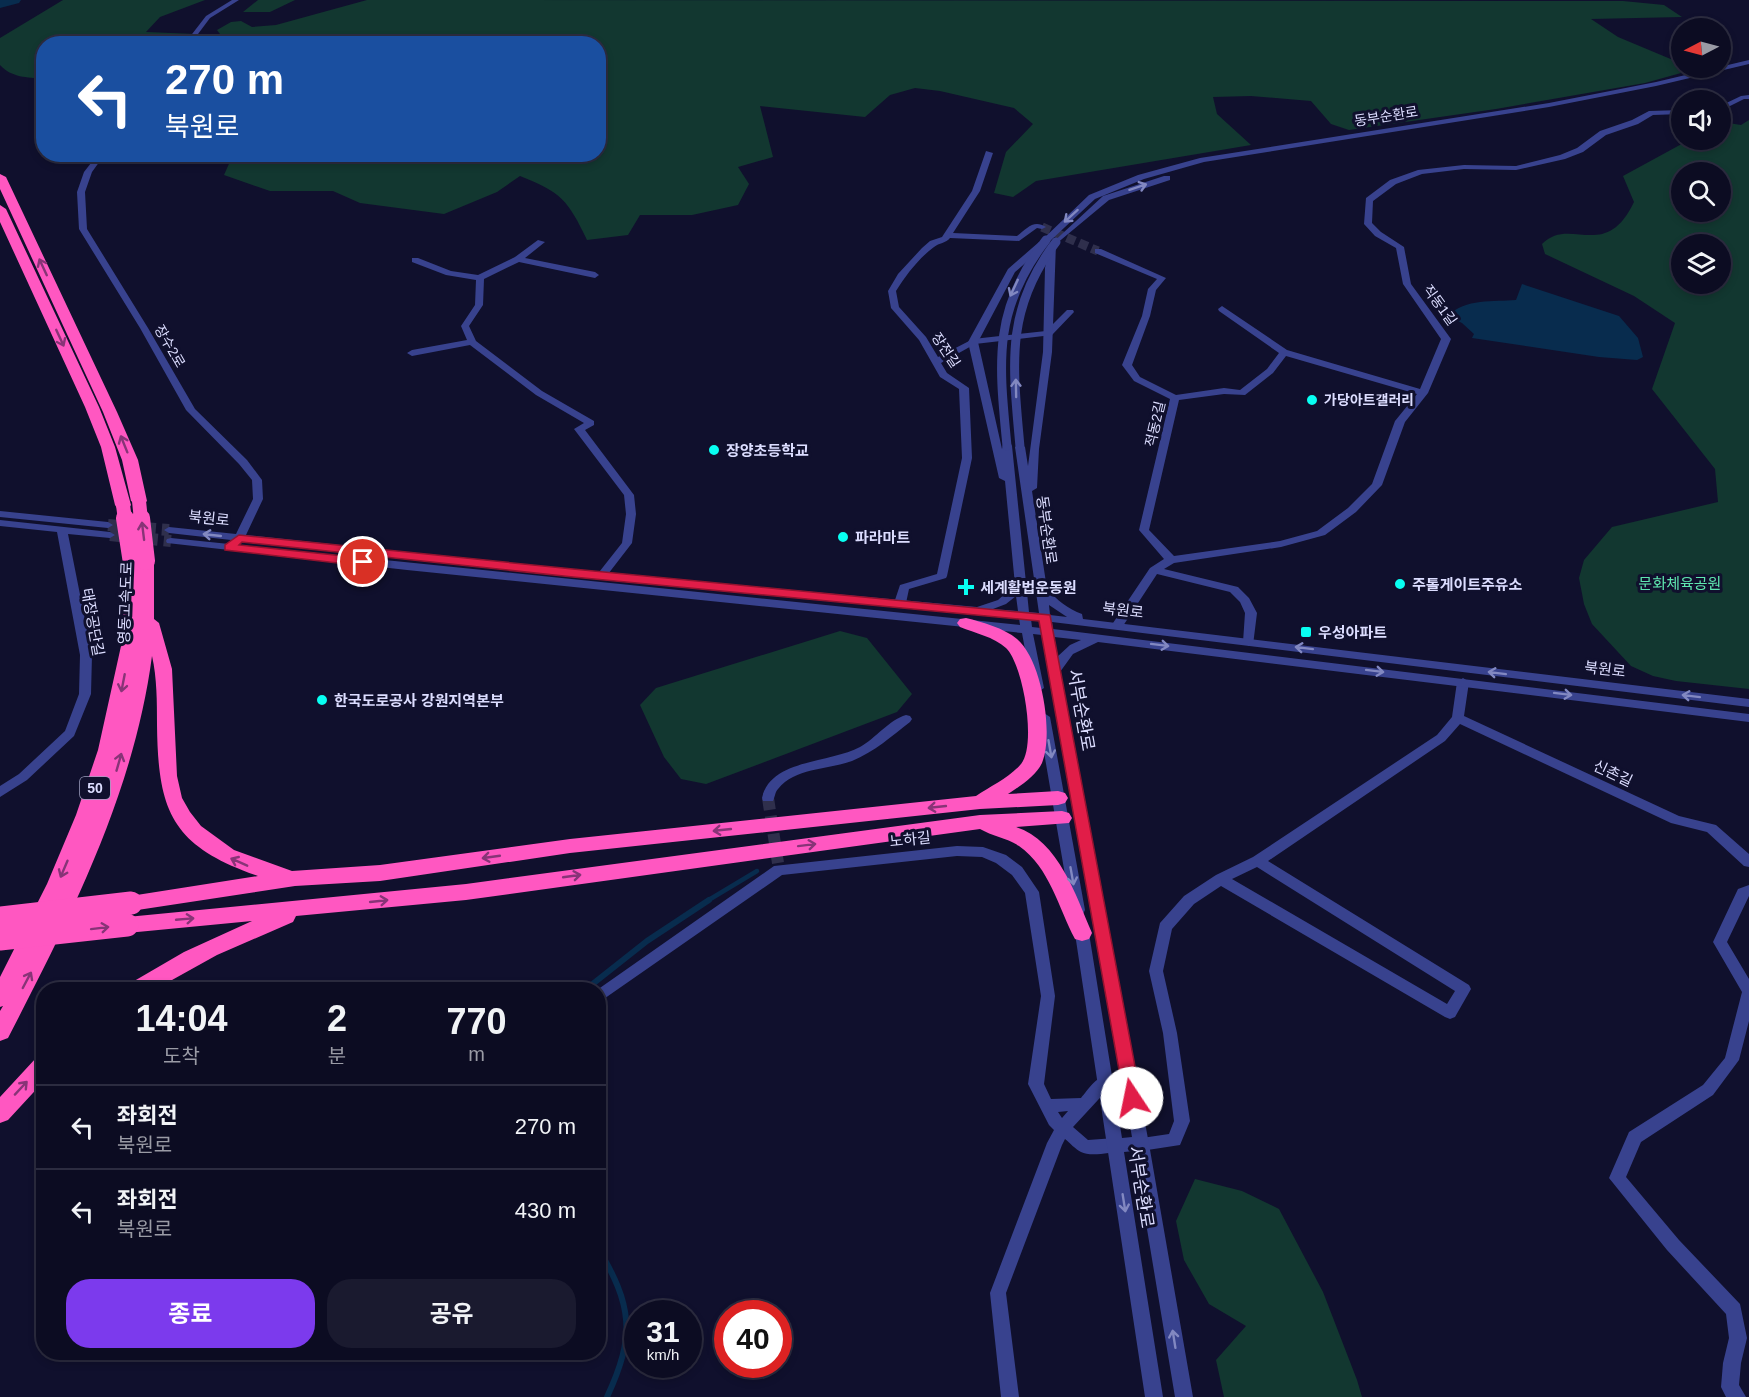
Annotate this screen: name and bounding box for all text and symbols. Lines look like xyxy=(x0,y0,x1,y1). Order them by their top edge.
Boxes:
north arrow xyxy=(1671,18,1731,78)
map controls xyxy=(1671,18,1731,294)
text: 270 m xyxy=(165,56,284,103)
icon: left xyxy=(66,60,144,138)
button: sound xyxy=(1671,90,1731,150)
street label: 동부순환로 xyxy=(1353,103,1419,129)
text: 북원로 xyxy=(165,112,240,142)
button: search xyxy=(1671,162,1731,222)
one-way arrow xyxy=(1128,180,1147,191)
one-way arrow xyxy=(1064,209,1079,223)
button: layers xyxy=(1671,234,1731,294)
one-way arrow xyxy=(36,259,48,277)
one-way arrow xyxy=(1008,279,1020,297)
street label: 직동1길 xyxy=(1420,282,1460,328)
street label: 장수2로 xyxy=(151,322,189,370)
one-way arrow xyxy=(55,328,66,346)
street label: 장전길 xyxy=(929,330,963,370)
one-way arrow xyxy=(1011,379,1022,399)
place label: 가당아트갤러리 xyxy=(1324,392,1414,408)
marker: 가당아트갤러리 xyxy=(1305,393,1319,407)
street label: 적동2길 xyxy=(1142,400,1168,448)
one-way arrow xyxy=(118,436,129,454)
place label: 장양초등학교 xyxy=(726,442,809,459)
marker: 장양초등학교 xyxy=(707,443,721,457)
street label: 동부순환로 xyxy=(1034,495,1060,565)
street label: 북원로 xyxy=(188,507,230,529)
one-way arrow xyxy=(138,522,149,541)
one-way arrow xyxy=(202,529,222,540)
place label: 파라마트 xyxy=(855,529,910,546)
marker: 파라마트 xyxy=(836,530,850,544)
pin xyxy=(337,536,388,587)
icon: arrive xyxy=(346,545,379,578)
street label: 영동고속도로 xyxy=(115,561,135,645)
park label: 문화체육공원 xyxy=(1639,575,1721,592)
place label: 주톨게이트주유소 xyxy=(1412,576,1523,593)
marker: 주톨게이트주유소 xyxy=(1393,577,1407,591)
marker: 세계활법운동원 xyxy=(957,578,975,596)
place label: 세계활법운동원 xyxy=(980,579,1077,596)
street label: 태장공단길 xyxy=(79,587,107,657)
street label: 북원로 xyxy=(1101,599,1145,621)
place label: 우성아파트 xyxy=(1318,624,1387,641)
marker: 우성아파트 xyxy=(1299,625,1313,639)
one-way arrow xyxy=(1150,640,1170,651)
one-way arrow xyxy=(1294,642,1314,653)
street label: 북원로 xyxy=(1583,658,1627,680)
one-way arrow xyxy=(1364,666,1384,677)
street label: 서부순환로 xyxy=(1064,667,1098,753)
one-way arrow xyxy=(1488,667,1508,678)
one-way arrow xyxy=(117,673,128,693)
one-way arrow xyxy=(1552,689,1572,700)
one-way arrow xyxy=(1681,690,1701,701)
place label: 한국도로공사 강원지역본부 xyxy=(334,692,504,709)
marker: 한국도로공사 강원지역본부 xyxy=(315,693,329,707)
one-way arrow xyxy=(1044,738,1055,758)
one-way arrow xyxy=(114,753,125,772)
street label: 신촌길 xyxy=(1591,757,1635,789)
road number: 50 xyxy=(80,777,110,799)
one-way arrow xyxy=(927,802,947,813)
one-way arrow xyxy=(713,825,733,836)
street label: 노하길 xyxy=(889,828,931,850)
one-way arrow xyxy=(797,839,817,850)
one-way arrow xyxy=(482,852,502,863)
one-way arrow xyxy=(231,856,249,868)
one-way arrow xyxy=(57,859,69,877)
one-way arrow xyxy=(1067,865,1078,885)
one-way arrow xyxy=(562,870,582,881)
one-way arrow xyxy=(369,895,388,906)
one-way arrow xyxy=(174,913,194,924)
one-way arrow xyxy=(89,922,109,933)
one-way arrow xyxy=(21,972,33,989)
text: 14:04 xyxy=(135,998,228,1039)
text: 2 xyxy=(327,998,347,1039)
text: 770 xyxy=(446,1001,507,1042)
text: m xyxy=(468,1043,485,1065)
text: 도착 xyxy=(163,1045,200,1067)
text: 분 xyxy=(328,1045,346,1067)
position arrow xyxy=(1100,1066,1164,1130)
one-way arrow xyxy=(14,1081,28,1096)
text: 좌회전 xyxy=(117,1103,178,1128)
icon: left xyxy=(66,1111,99,1144)
text: 270 m xyxy=(515,1114,576,1139)
text: 북원로 xyxy=(117,1134,172,1156)
street label: 서부순환로 xyxy=(1125,1145,1157,1229)
text: 좌회전 xyxy=(117,1187,178,1212)
one-way arrow xyxy=(1119,1193,1130,1213)
icon: left xyxy=(66,1195,99,1228)
text: 430 m xyxy=(515,1198,576,1223)
text: 북원로 xyxy=(117,1218,172,1240)
button: 종료 xyxy=(66,1279,315,1348)
button: 공유 xyxy=(327,1279,576,1348)
speed limit sign: 40 xyxy=(714,1300,792,1378)
text: 31 xyxy=(646,1315,680,1348)
one-way arrow xyxy=(1169,1330,1180,1350)
text: km/h xyxy=(647,1346,679,1363)

